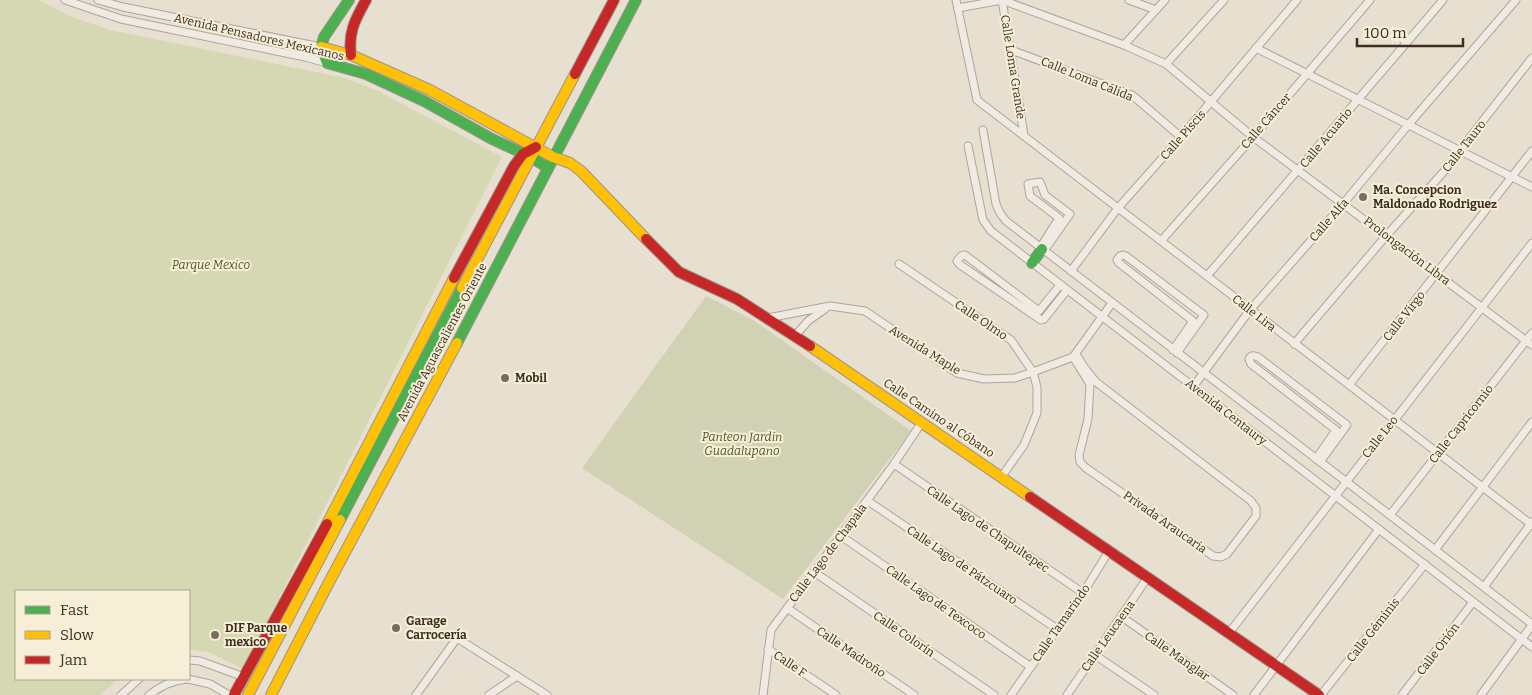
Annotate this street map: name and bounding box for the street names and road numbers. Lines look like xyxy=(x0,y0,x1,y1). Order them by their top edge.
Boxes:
street label: Avenida Pensadores Mexicanos xyxy=(173,11,346,63)
street label: Calle Loma Grande xyxy=(998,14,1028,120)
street label: Calle Loma Cálida xyxy=(1039,54,1136,104)
street label: Calle Cáncer xyxy=(1238,90,1295,152)
street label: Calle Acuario xyxy=(1297,105,1355,171)
street label: Calle Piscis xyxy=(1158,107,1209,163)
street label: Calle Tauro xyxy=(1439,117,1489,175)
street label: Calle Alfa xyxy=(1307,195,1352,244)
street label: Prolongación Libra xyxy=(1361,214,1453,288)
street label: Avenida Aguascalientes Oriente xyxy=(394,260,490,424)
street label: Calle Virgo xyxy=(1380,288,1428,344)
street label: Calle Lira xyxy=(1229,292,1279,335)
street label: Calle Olmo xyxy=(952,297,1010,343)
street label: Avenida Maple xyxy=(887,322,963,378)
street label: Calle Camino al Cóbano xyxy=(881,376,997,460)
street label: Avenida Centaury xyxy=(1183,376,1270,448)
street label: Calle Capricornio xyxy=(1426,382,1496,466)
street label: Calle Leo xyxy=(1359,413,1401,461)
street label: Calle Lago de Chapultepec xyxy=(924,483,1052,575)
street label: Privada Araucaria xyxy=(1120,488,1210,556)
street label: Calle Lago de Chapala xyxy=(786,501,870,605)
street label: Calle Lago de Pátzcuaro xyxy=(904,523,1020,607)
street label: Calle Lago de Texcoco xyxy=(883,562,989,642)
street label: Calle Tamarindo xyxy=(1029,582,1093,664)
street label: Calle Géminis xyxy=(1344,595,1402,665)
street label: Calle Leucaena xyxy=(1078,597,1138,674)
street label: Calle Colorín xyxy=(871,608,938,660)
street label: Calle Orión xyxy=(1414,620,1462,678)
street label: Calle Madroño xyxy=(814,624,888,680)
street label: Calle Manglar xyxy=(1142,628,1213,684)
street label: Calle F xyxy=(771,648,809,680)

